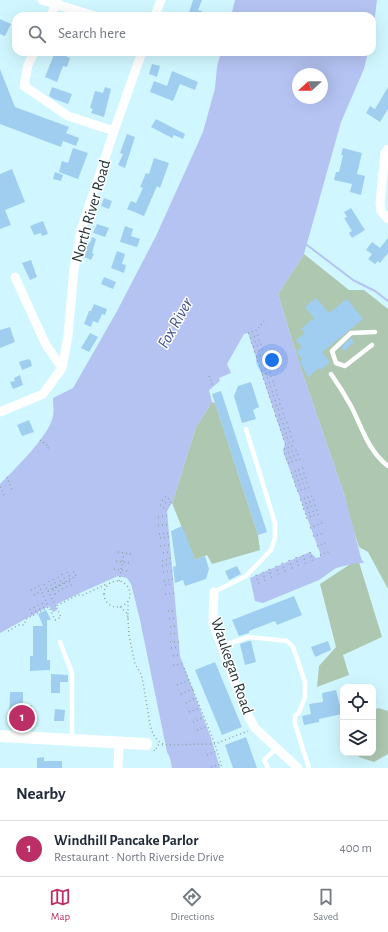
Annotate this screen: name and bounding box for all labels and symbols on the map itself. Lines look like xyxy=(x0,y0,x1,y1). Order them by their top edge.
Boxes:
north arrow xyxy=(292,68,328,104)
street label: North River Road xyxy=(69,158,113,264)
water label: Fox River xyxy=(154,295,196,351)
your location xyxy=(262,350,282,370)
street label: Waukegan Road xyxy=(208,616,256,716)
pin: 1 xyxy=(9,703,35,733)

